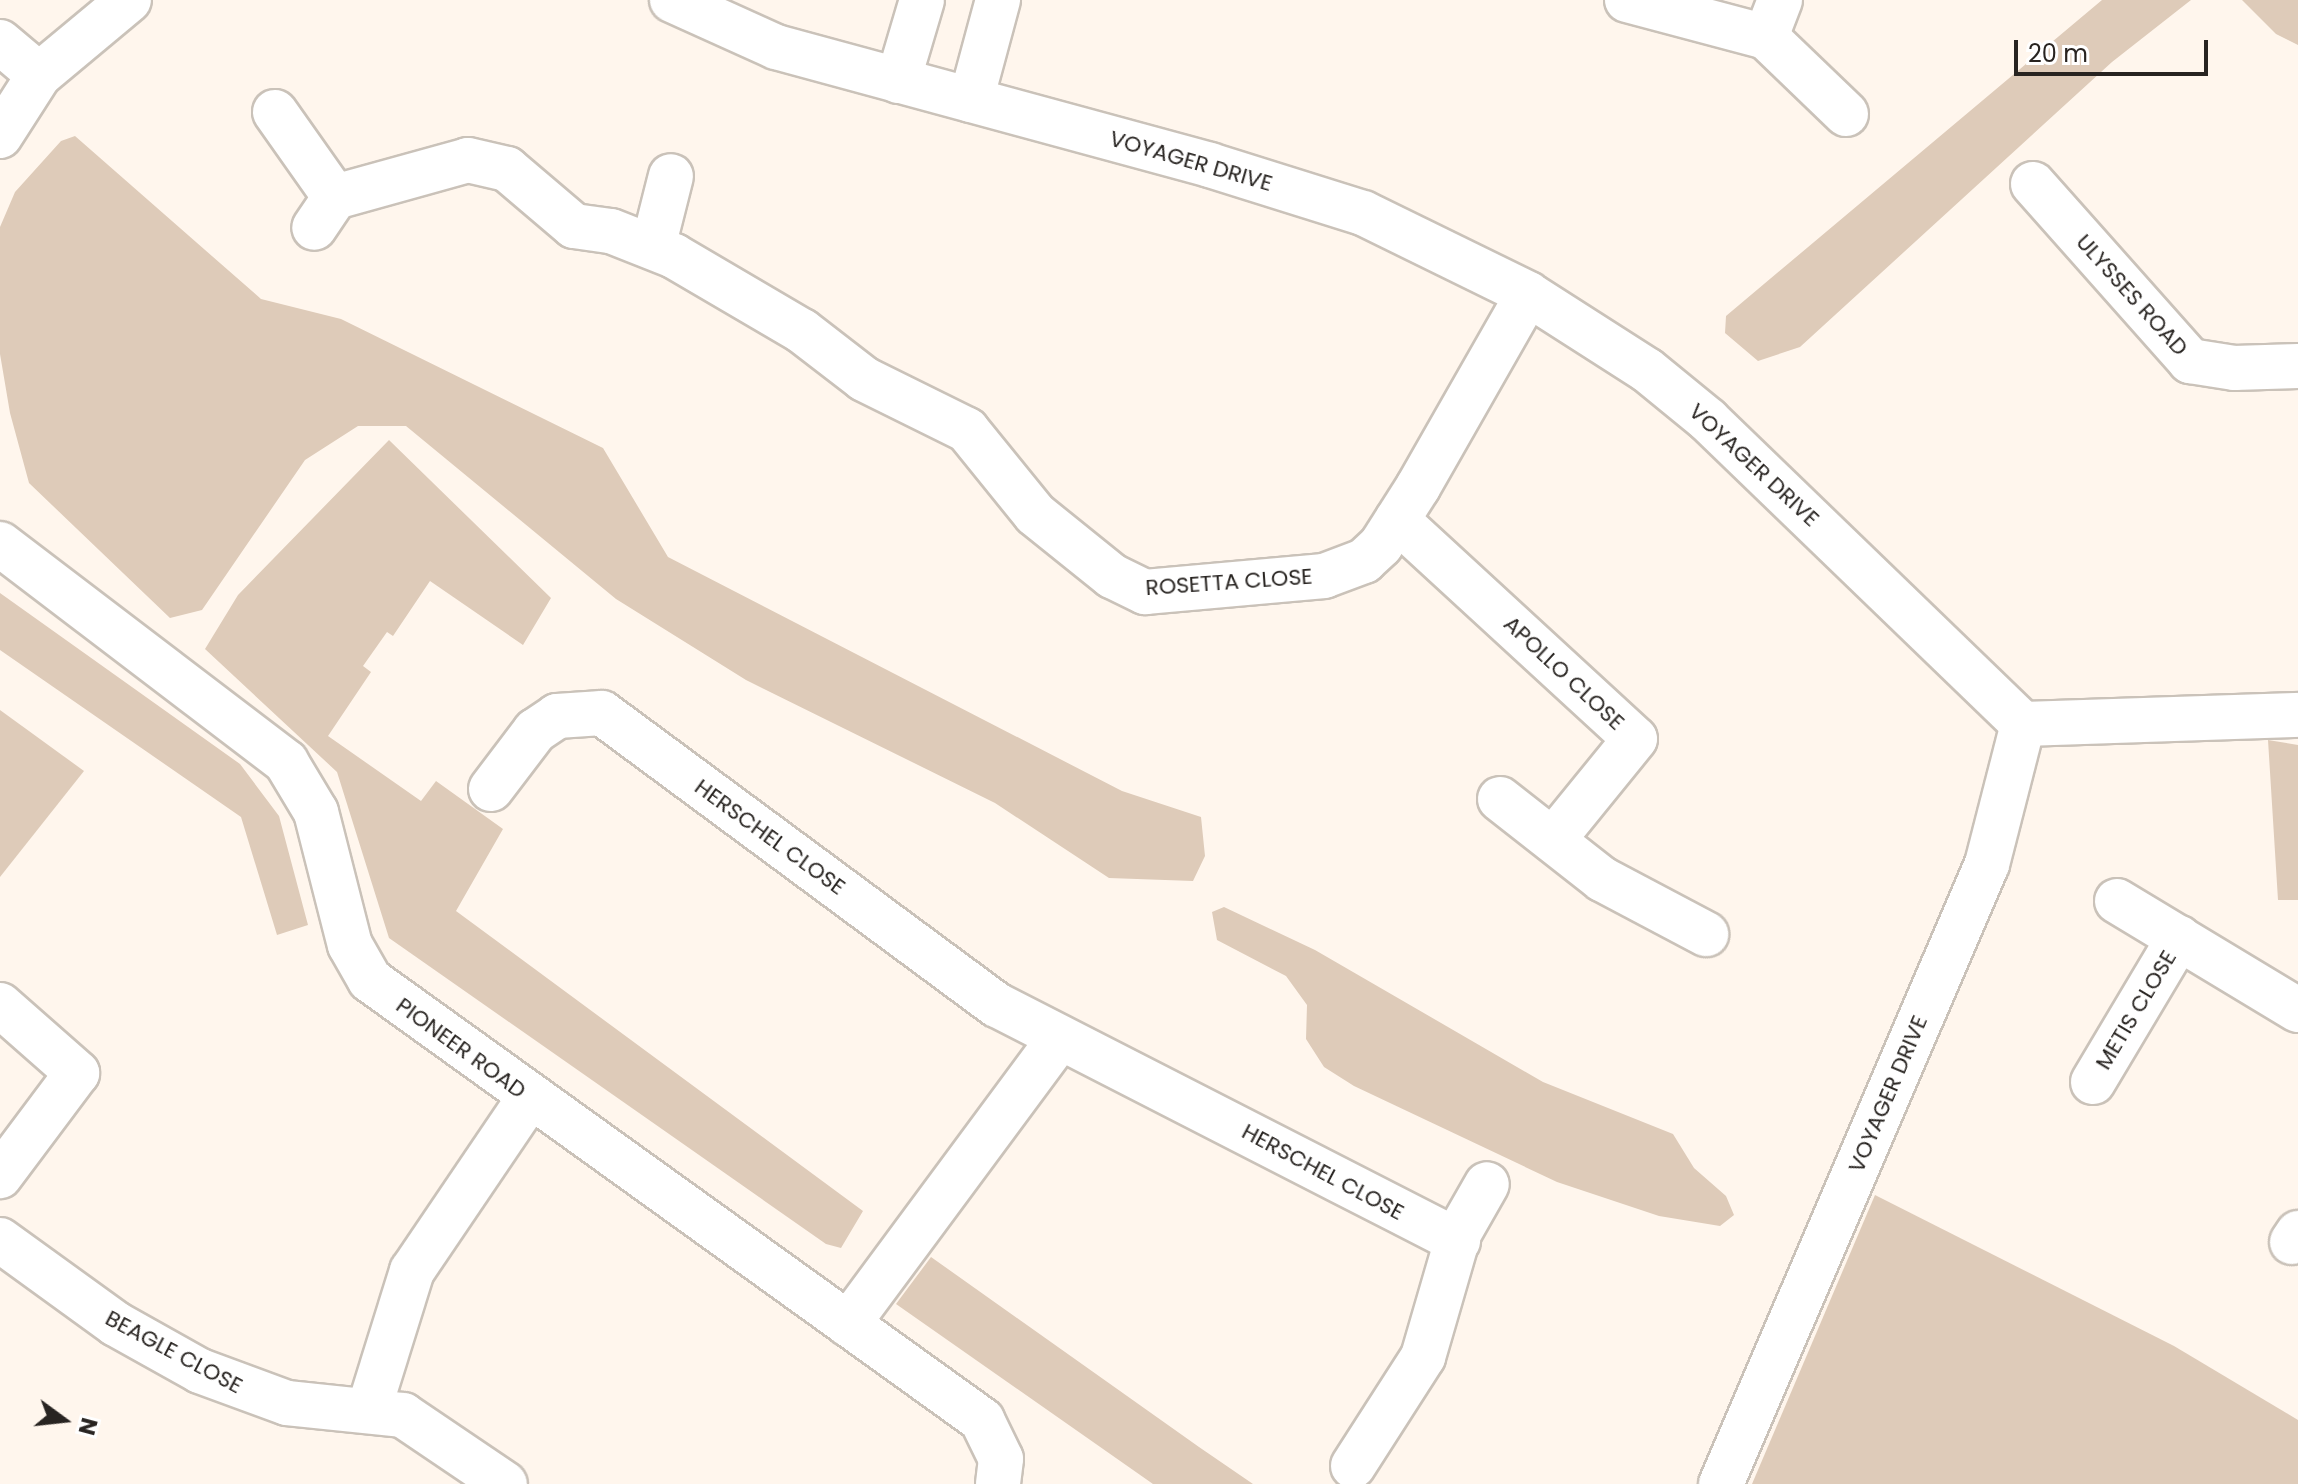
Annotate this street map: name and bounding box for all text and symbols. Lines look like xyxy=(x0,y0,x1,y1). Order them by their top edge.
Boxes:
scale bar xyxy=(2018,24,2212,74)
text: 20 m xyxy=(2028,37,2088,70)
street label: VOYAGER DRIVE xyxy=(1107,125,1275,197)
street label: ULYSSES ROAD xyxy=(2071,229,2193,361)
street label: VOYAGER DRIVE xyxy=(1684,398,1824,532)
street label: ROSETTA CLOSE xyxy=(1145,563,1313,601)
street label: APOLLO CLOSE xyxy=(1498,610,1630,736)
street label: HERSCHEL CLOSE xyxy=(690,774,850,900)
street label: METIS CLOSE xyxy=(2090,946,2182,1074)
street label: PIONEER ROAD xyxy=(391,992,531,1104)
street label: VOYAGER DRIVE xyxy=(1843,1012,1933,1176)
street label: HERSCHEL CLOSE xyxy=(1237,1118,1409,1226)
street label: BEAGLE CLOSE xyxy=(101,1305,247,1399)
north arrow xyxy=(24,1380,104,1460)
text: N xyxy=(71,1414,105,1438)

